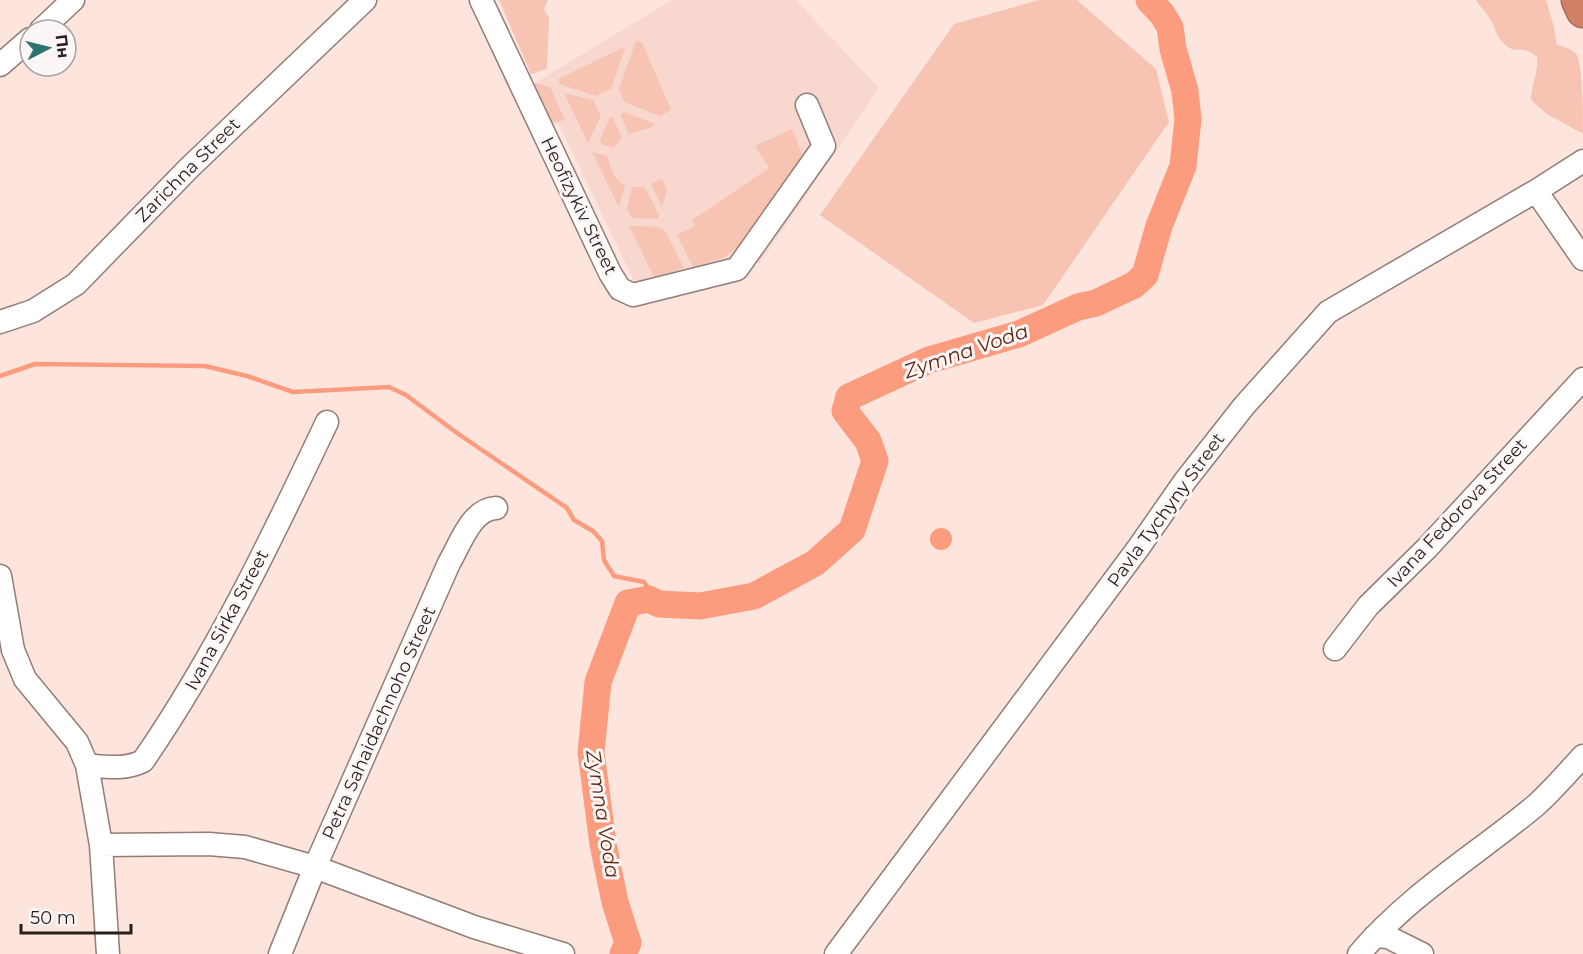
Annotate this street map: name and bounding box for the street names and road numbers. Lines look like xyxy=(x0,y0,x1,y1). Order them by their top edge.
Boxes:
street label: Zarichna Street xyxy=(131,113,245,227)
street label: Heofizykiv Street xyxy=(536,133,622,279)
street label: Pavla Tychyny Street xyxy=(1103,429,1229,591)
street label: Ivana Fedorova Street xyxy=(1382,434,1532,592)
street label: Ivana Sirka Street xyxy=(181,546,273,694)
street label: Petra Sahaidachnoho Street xyxy=(317,603,441,843)

